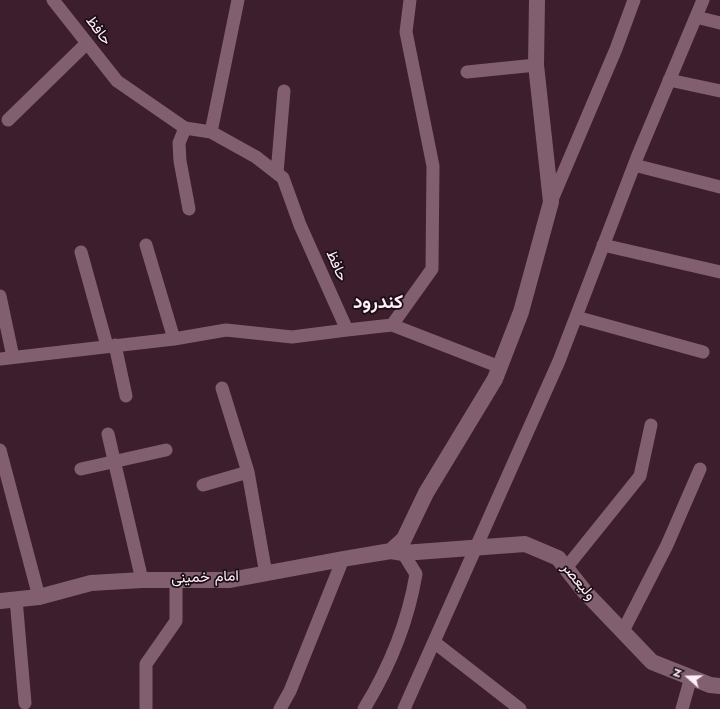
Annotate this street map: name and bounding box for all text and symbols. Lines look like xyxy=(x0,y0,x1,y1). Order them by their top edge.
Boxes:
street label: حافظ xyxy=(81,13,115,49)
street label: حافظ xyxy=(321,248,351,284)
district label: کندرود xyxy=(353,292,403,314)
street label: ولیعصر xyxy=(557,559,599,605)
street label: امام خمینی xyxy=(171,568,239,588)
north arrow xyxy=(668,657,708,697)
text: N xyxy=(668,666,686,680)

